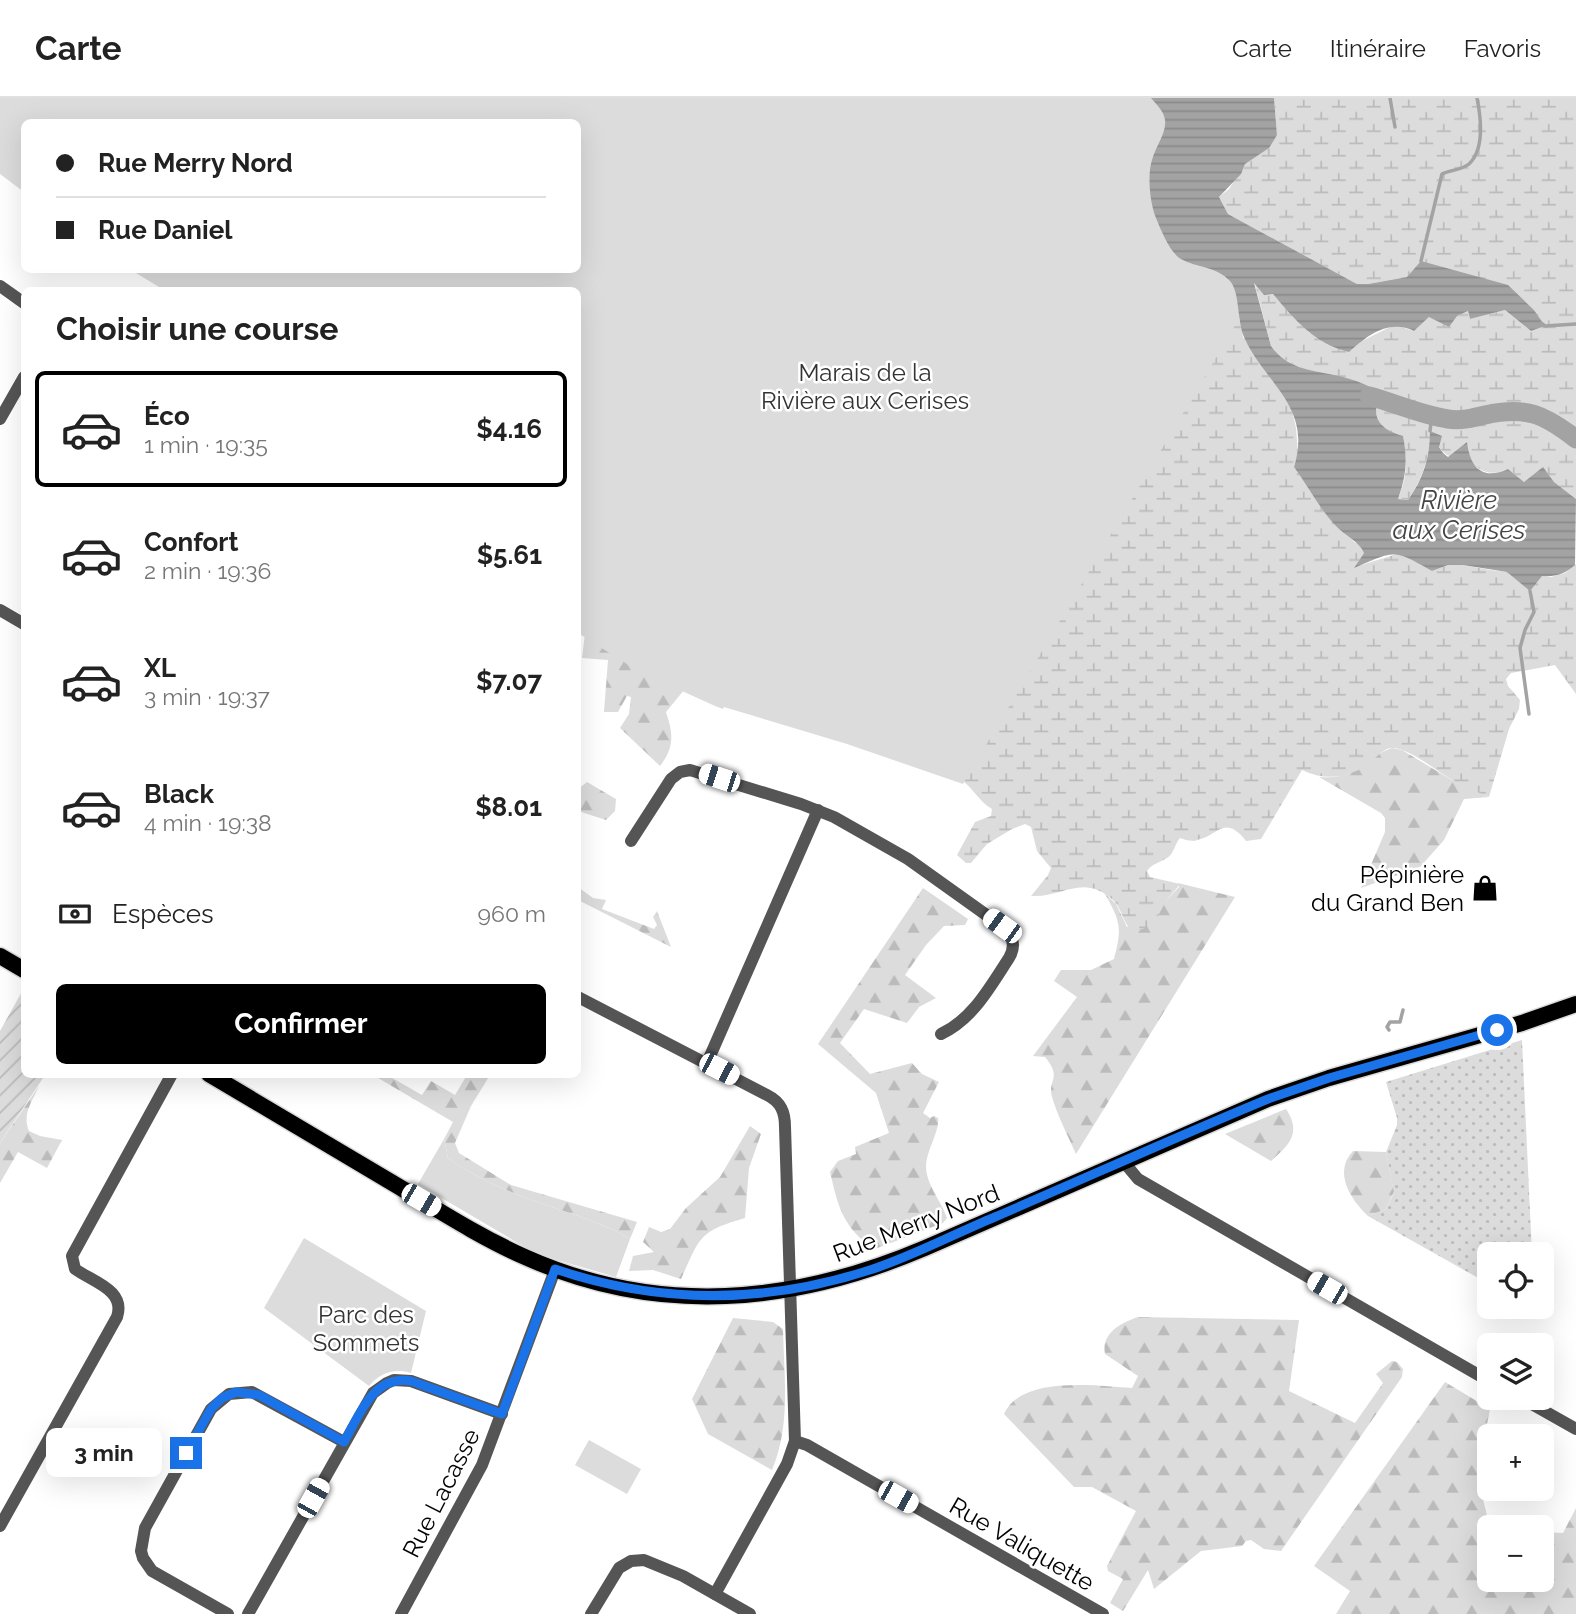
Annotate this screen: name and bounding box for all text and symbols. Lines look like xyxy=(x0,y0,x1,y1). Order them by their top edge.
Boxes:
text: Carte xyxy=(35,29,122,68)
text: Carte xyxy=(1232,34,1292,63)
text: Itinéraire xyxy=(1330,34,1426,63)
text: Favoris xyxy=(1464,34,1541,63)
text: Rue Merry Nord xyxy=(98,148,293,178)
text: Rue Daniel xyxy=(98,215,232,245)
text: Choisir une course xyxy=(56,310,339,347)
park label: Marais de la Rivière aux Cerises xyxy=(761,358,969,415)
icon: car xyxy=(60,398,123,461)
text: Éco xyxy=(144,401,190,431)
text: $4.16 xyxy=(476,414,542,444)
text: 1 min · 19:35 xyxy=(144,431,268,458)
water label: Rivière aux Cerises xyxy=(1393,485,1526,545)
icon: car xyxy=(60,524,123,587)
text: Confort xyxy=(144,527,238,557)
text: $5.61 xyxy=(477,540,542,570)
text: 2 min · 19:36 xyxy=(144,557,271,584)
icon: car xyxy=(60,650,123,713)
text: XL xyxy=(144,653,176,683)
text: $7.07 xyxy=(476,666,542,696)
text: 3 min · 19:37 xyxy=(144,683,270,710)
car xyxy=(696,762,743,794)
icon: car xyxy=(60,776,123,839)
text: Black xyxy=(144,779,214,809)
text: $8.01 xyxy=(475,792,542,822)
text: 4 min · 19:38 xyxy=(144,809,272,836)
place label: Pépinière du Grand Ben xyxy=(1311,860,1464,917)
shop icon: Pépinière du Grand Ben xyxy=(1470,873,1500,903)
icon: cash xyxy=(56,895,94,933)
text: Espèces xyxy=(112,899,214,929)
text: 960 m xyxy=(478,900,546,927)
car xyxy=(979,905,1026,947)
button: Confirmer xyxy=(56,984,546,1064)
route start xyxy=(1481,1014,1513,1046)
car xyxy=(696,1050,743,1088)
street label: Rue Merry Nord xyxy=(829,1178,1003,1268)
car xyxy=(398,1180,445,1220)
map controls xyxy=(1477,1242,1554,1592)
button: locate xyxy=(1477,1242,1554,1319)
car xyxy=(1304,1268,1351,1308)
park label: Parc des Sommets xyxy=(313,1300,419,1357)
button: layers xyxy=(1477,1333,1554,1410)
street label: Rue Lacasse xyxy=(396,1424,486,1562)
button: + xyxy=(1477,1424,1554,1501)
callout: 3 min xyxy=(46,1428,162,1478)
route end xyxy=(170,1437,202,1469)
text: 3 min xyxy=(74,1439,134,1466)
car xyxy=(294,1475,333,1521)
car xyxy=(875,1478,922,1516)
street label: Rue Valiquette xyxy=(945,1491,1099,1597)
button: − xyxy=(1477,1515,1554,1592)

